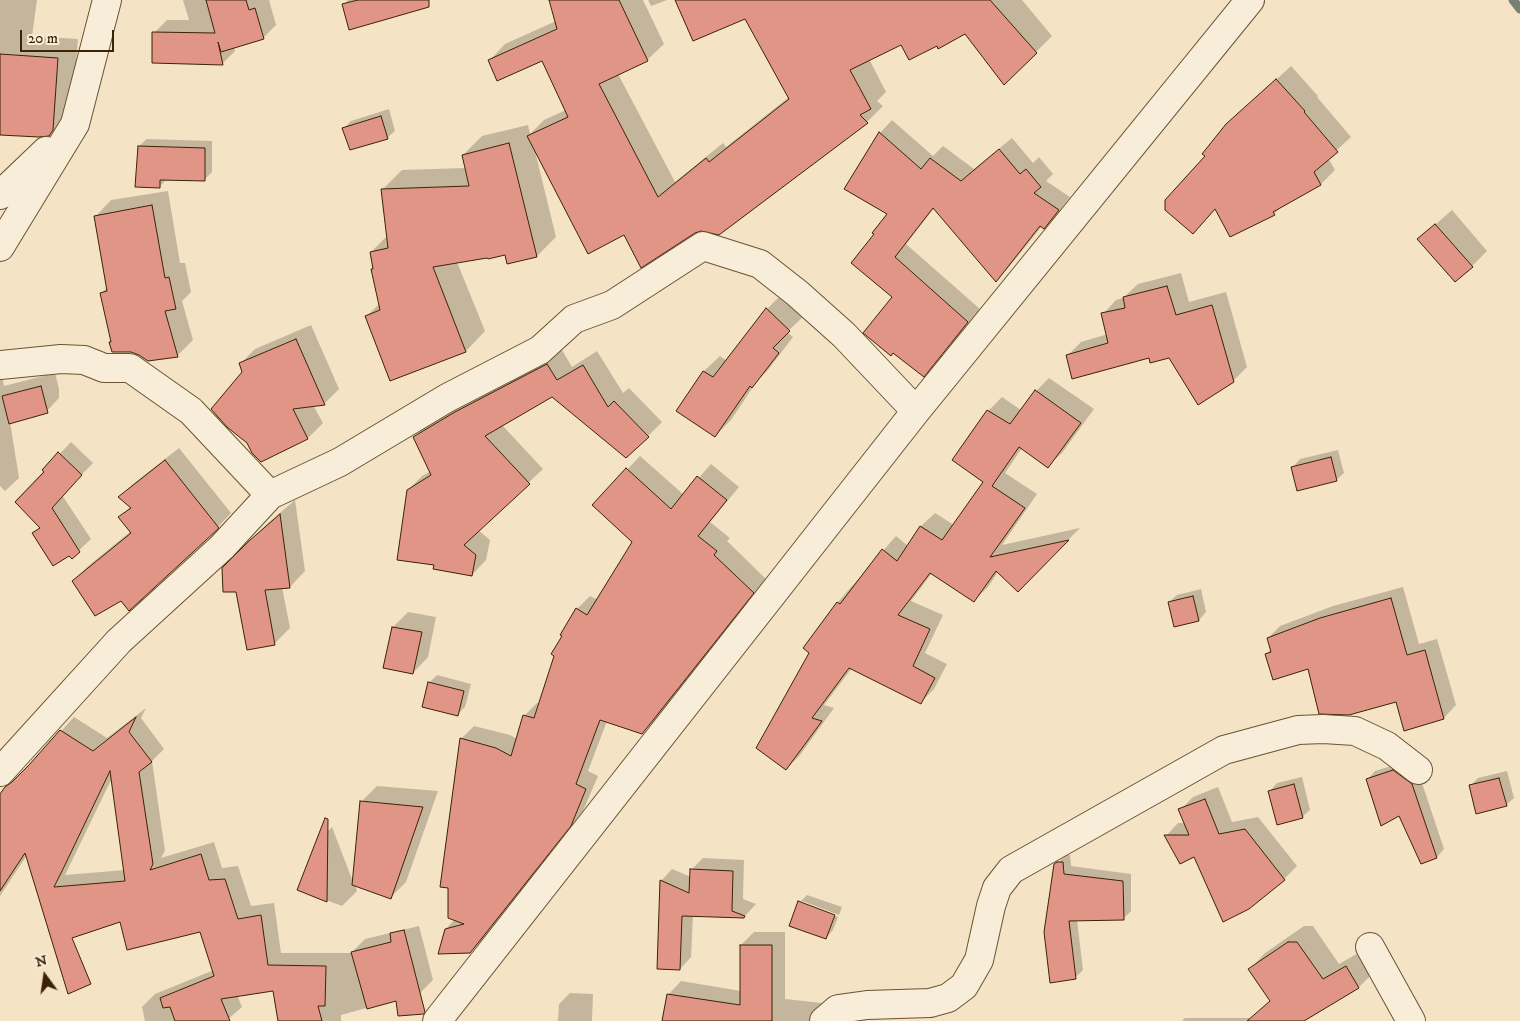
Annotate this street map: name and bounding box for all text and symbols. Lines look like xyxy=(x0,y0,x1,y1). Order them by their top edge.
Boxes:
scale bar xyxy=(22,20,116,52)
text: 20 m xyxy=(28,29,58,48)
north arrow xyxy=(20,951,70,1001)
text: N xyxy=(34,951,49,972)

